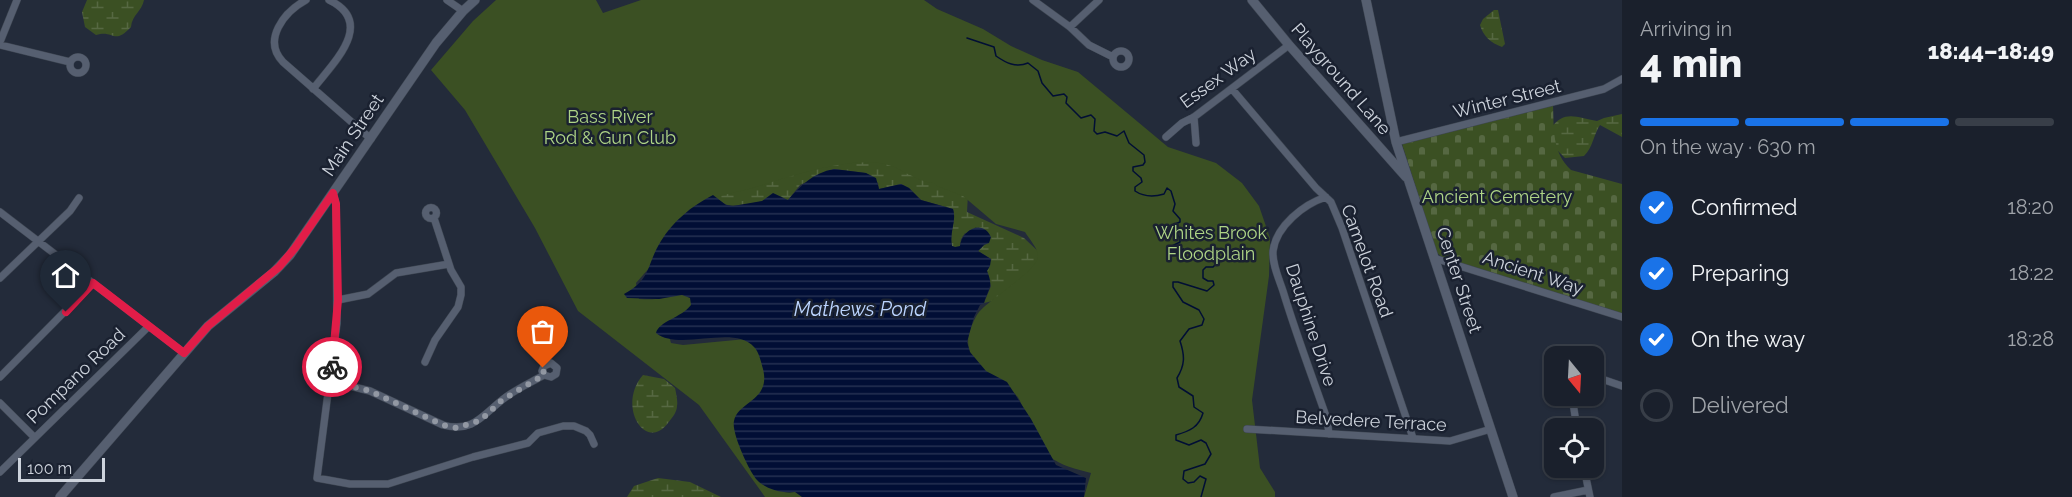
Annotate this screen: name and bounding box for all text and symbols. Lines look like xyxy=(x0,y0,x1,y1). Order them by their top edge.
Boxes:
text: Arriving in xyxy=(1640,17,1732,41)
street label: Playground Lane xyxy=(1287,18,1396,139)
text: 18:44–18:49 xyxy=(1928,38,2054,64)
text: 4 min xyxy=(1640,40,1743,86)
street label: Essex Way xyxy=(1176,43,1260,112)
street label: Winter Street xyxy=(1451,75,1563,122)
street label: Main Street xyxy=(317,90,388,180)
park label: Bass River Rod & Gun Club xyxy=(544,106,676,148)
text: On the way · 630 m xyxy=(1640,135,1816,159)
park label: Ancient Cemetery xyxy=(1422,186,1572,207)
icon: check xyxy=(1640,191,1673,224)
text: Confirmed xyxy=(1691,194,1798,220)
text: 18:20 xyxy=(2007,195,2054,219)
street label: Camelot Road xyxy=(1337,202,1398,320)
park label: Whites Brook Floodplain xyxy=(1155,222,1267,264)
street label: Center Street xyxy=(1432,224,1486,335)
street label: Ancient Way xyxy=(1480,246,1586,299)
pin xyxy=(40,250,91,312)
icon: check xyxy=(1640,257,1673,290)
icon: home xyxy=(49,259,82,292)
text: Preparing xyxy=(1691,260,1789,286)
street label: Dauphine Drive xyxy=(1282,261,1341,389)
text: 18:22 xyxy=(2009,261,2054,285)
water label: Mathews Pond xyxy=(794,297,927,321)
pin xyxy=(517,306,568,368)
icon: bag xyxy=(526,315,559,348)
icon: check xyxy=(1640,323,1673,356)
street label: Pompano Road xyxy=(22,324,129,428)
text: On the way xyxy=(1691,326,1805,352)
text: 18:28 xyxy=(2008,327,2054,351)
courier xyxy=(302,337,362,397)
north arrow xyxy=(1544,346,1604,406)
map controls xyxy=(1544,346,1604,478)
icon: bike xyxy=(316,351,349,384)
text: Delivered xyxy=(1691,392,1789,418)
street label: Belvedere Terrace xyxy=(1295,406,1448,435)
button: locate xyxy=(1544,418,1604,478)
scale bar xyxy=(18,455,105,482)
text: 100 m xyxy=(27,459,72,478)

